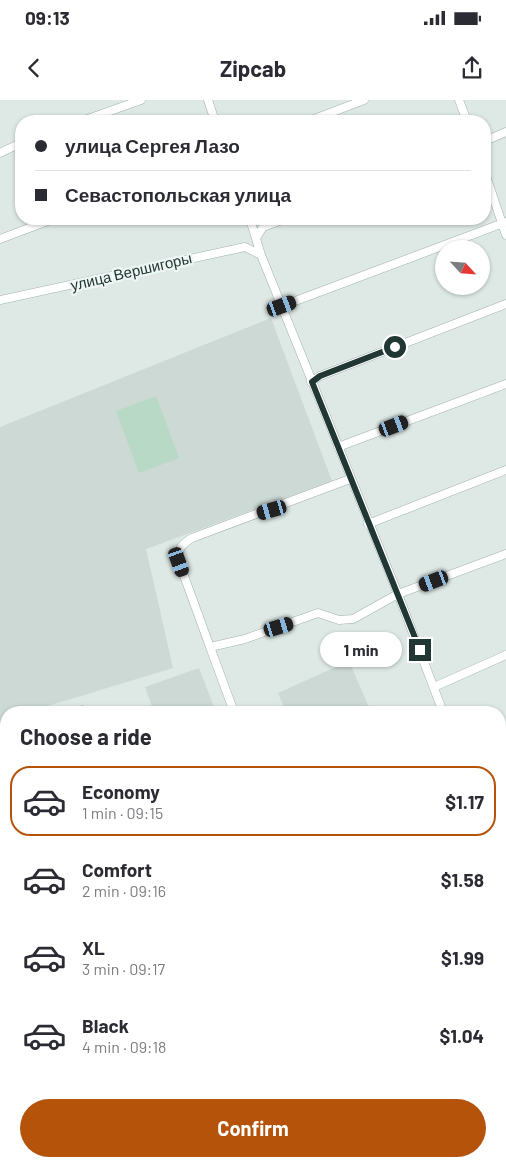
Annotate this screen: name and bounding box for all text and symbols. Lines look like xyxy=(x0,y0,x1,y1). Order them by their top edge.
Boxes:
text: 09:13 xyxy=(25,6,70,29)
icon: back xyxy=(20,54,48,82)
icon: share xyxy=(458,54,486,82)
text: Zipcab xyxy=(220,55,286,81)
text: улица Сергея Лазо xyxy=(65,134,240,157)
text: Севастопольская улица xyxy=(65,183,291,206)
north arrow xyxy=(435,240,490,295)
map controls xyxy=(435,240,490,295)
street label: улица Вершигоры xyxy=(69,248,193,294)
car xyxy=(265,294,298,318)
route start xyxy=(384,336,406,358)
car xyxy=(377,414,410,438)
car xyxy=(255,499,288,521)
car xyxy=(166,545,191,579)
car xyxy=(417,569,450,593)
car xyxy=(262,615,295,639)
callout: 1 min xyxy=(320,632,402,668)
route end xyxy=(409,639,431,661)
text: 1 min xyxy=(343,640,379,659)
text: Choose a ride xyxy=(20,723,152,749)
icon: car xyxy=(22,779,67,824)
text: Economy xyxy=(82,780,160,803)
text: $1.17 xyxy=(445,790,484,813)
text: 1 min · 09:15 xyxy=(82,803,163,822)
icon: car xyxy=(22,857,67,902)
text: Comfort xyxy=(82,858,152,881)
text: $1.58 xyxy=(441,868,484,891)
text: 2 min · 09:16 xyxy=(82,881,166,900)
icon: car xyxy=(22,935,67,980)
text: XL xyxy=(82,936,105,959)
text: $1.99 xyxy=(441,946,484,969)
text: 3 min · 09:17 xyxy=(82,959,165,978)
icon: car xyxy=(22,1013,67,1058)
text: Black xyxy=(82,1014,129,1037)
text: $1.04 xyxy=(439,1024,484,1047)
text: 4 min · 09:18 xyxy=(82,1037,166,1056)
button: Confirm xyxy=(20,1099,486,1157)

